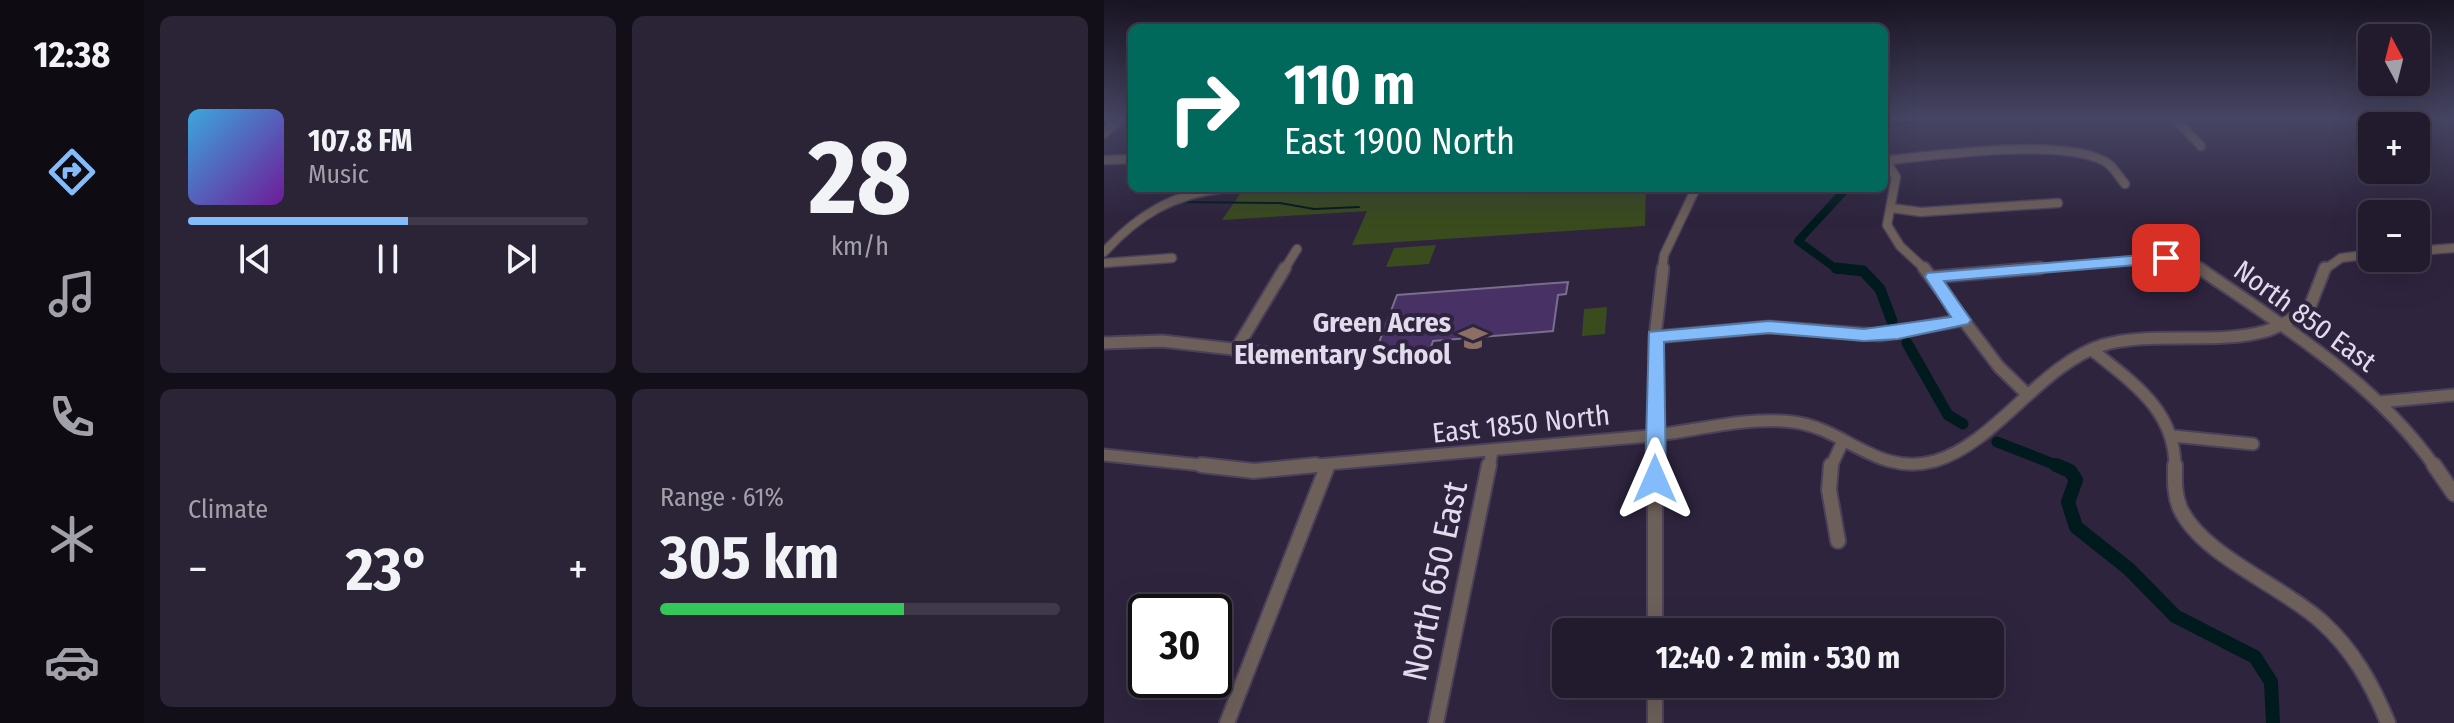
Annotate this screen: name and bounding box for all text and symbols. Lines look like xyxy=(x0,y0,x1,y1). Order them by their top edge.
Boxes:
north arrow xyxy=(2358,24,2430,96)
map controls xyxy=(2358,24,2430,272)
text: 12:38 xyxy=(34,33,110,77)
text: 110 m xyxy=(1284,52,1415,119)
icon: right xyxy=(1152,56,1256,160)
button: + xyxy=(2358,112,2430,184)
text: 28 xyxy=(808,116,912,241)
text: East 1900 North xyxy=(1284,120,1515,164)
text: 107.8 FM xyxy=(308,123,412,159)
icon: directions xyxy=(44,144,100,200)
text: Music xyxy=(308,159,369,190)
button: − xyxy=(2358,200,2430,272)
pin xyxy=(2132,224,2200,292)
text: km/h xyxy=(831,231,889,262)
icon: arrive xyxy=(2144,236,2188,280)
icon: previous xyxy=(233,237,277,281)
icon: pause xyxy=(366,237,410,281)
icon: next xyxy=(499,237,543,281)
street label: North 850 East xyxy=(2228,253,2383,379)
icon: music xyxy=(44,266,100,322)
place label: Green Acres Elementary School xyxy=(1234,306,1451,371)
school or university icon: Green Acres Elementary School xyxy=(1458,323,1488,353)
icon: phone xyxy=(44,389,100,445)
street label: East 1850 North xyxy=(1431,398,1611,450)
position arrow xyxy=(1613,437,1697,521)
street label: North 650 East xyxy=(1394,477,1476,685)
text: Range · 61% xyxy=(660,482,784,513)
text: Climate xyxy=(188,494,268,525)
icon: climate xyxy=(44,511,100,567)
text: 305 km xyxy=(660,522,839,594)
text: 23° xyxy=(346,534,430,606)
text: − xyxy=(188,543,208,596)
text: + xyxy=(568,543,588,596)
speed limit sign: 30 xyxy=(1128,594,1232,698)
icon: car xyxy=(44,634,100,690)
text: 12:40 · 2 min · 530 m xyxy=(1656,640,1900,676)

